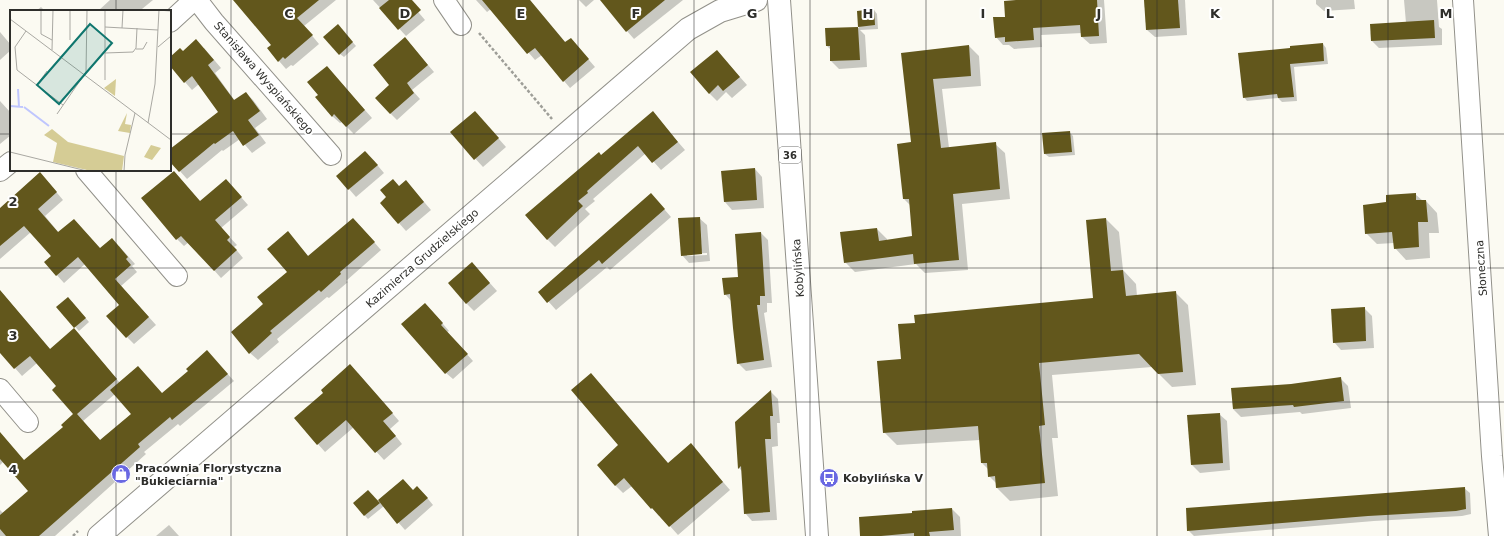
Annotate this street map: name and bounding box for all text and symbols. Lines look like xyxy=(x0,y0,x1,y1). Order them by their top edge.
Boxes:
text: C xyxy=(284,6,294,21)
text: D xyxy=(400,6,411,21)
text: E xyxy=(517,6,525,21)
text: F xyxy=(632,6,640,21)
text: G xyxy=(747,6,757,21)
text: H xyxy=(863,6,873,21)
text: I xyxy=(981,6,985,21)
text: J xyxy=(1096,6,1101,21)
text: K xyxy=(1210,6,1221,21)
text: L xyxy=(1326,6,1334,21)
text: M xyxy=(1440,6,1452,21)
inset map xyxy=(10,10,171,171)
street label: Stanisława Wyspiańskiego xyxy=(211,19,316,138)
road number: 36 xyxy=(779,147,801,163)
text: 2 xyxy=(8,194,18,209)
street label: Kazimierza Grudzielskiego xyxy=(363,206,481,311)
street label: Kobylińska xyxy=(790,238,807,298)
street label: Słoneczna xyxy=(1473,240,1490,296)
text: 3 xyxy=(8,328,18,343)
text: 4 xyxy=(8,462,18,477)
place label: Pracownia Florystyczna "Bukieciarnia" xyxy=(135,462,282,488)
shop icon: Pracownia Florystyczna "Bukieciarnia" xyxy=(110,463,132,485)
bus stop icon: Kobylińska V xyxy=(818,467,840,489)
place label: Kobylińska V xyxy=(843,472,923,485)

